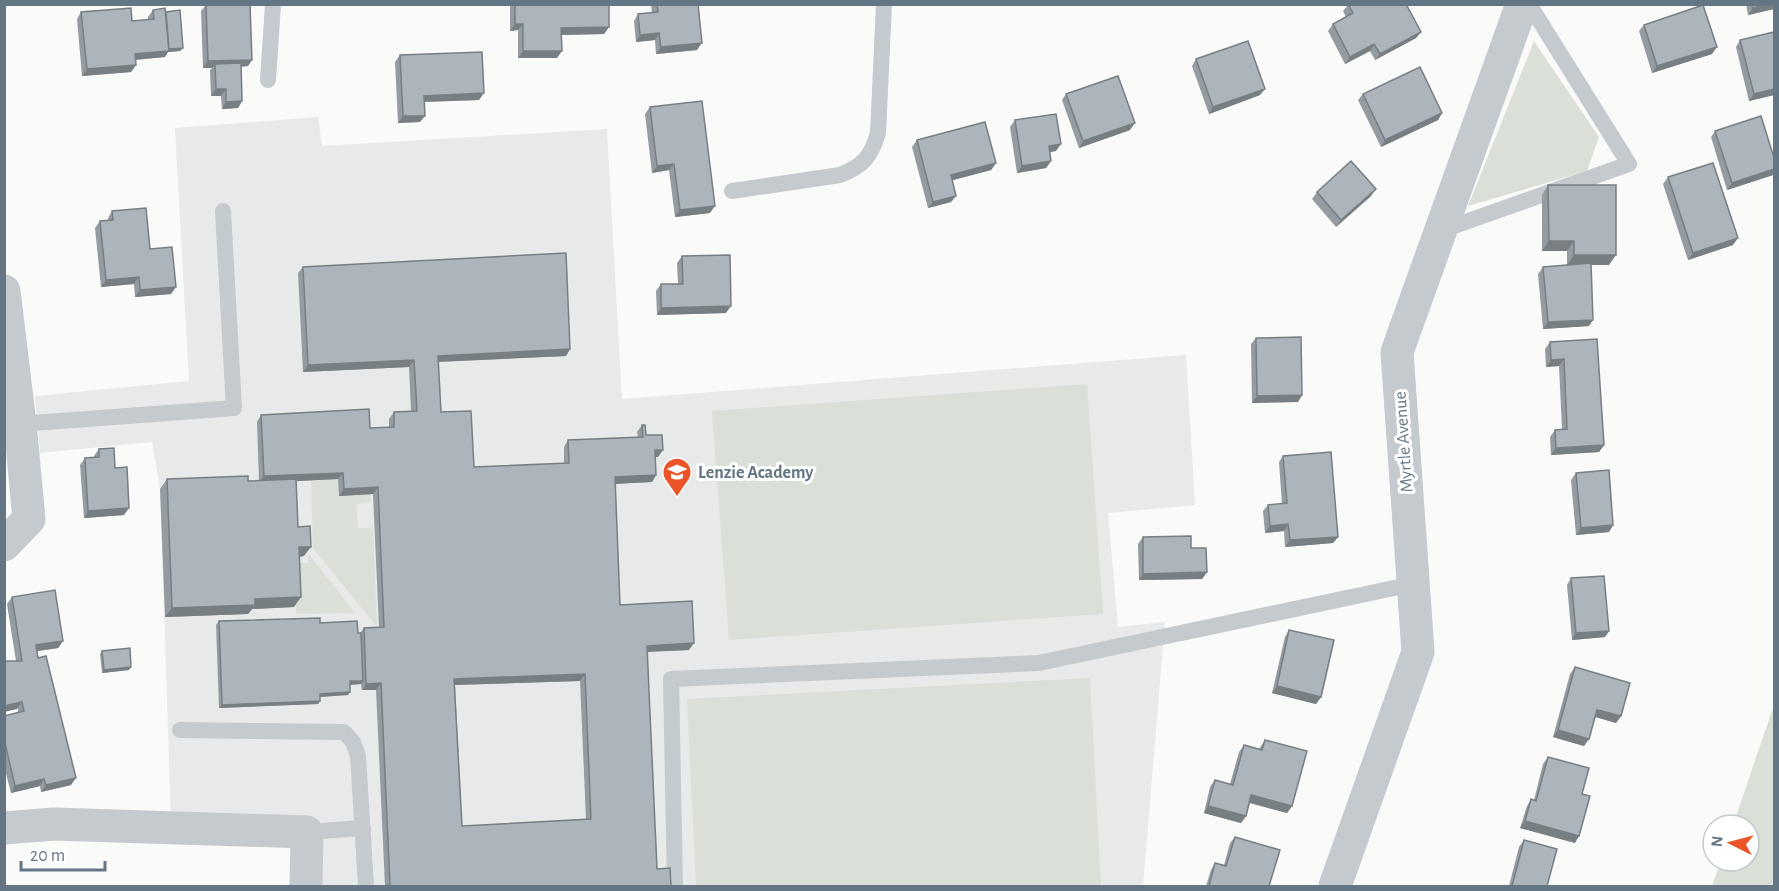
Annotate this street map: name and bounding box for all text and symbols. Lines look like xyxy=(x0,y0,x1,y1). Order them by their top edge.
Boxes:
street label: Myrtle Avenue xyxy=(1391,391,1417,493)
school or university icon: Lenzie Academy xyxy=(661,456,693,498)
place label: Lenzie Academy xyxy=(698,464,814,482)
north arrow xyxy=(1701,813,1761,873)
scale bar xyxy=(21,834,105,872)
text: N xyxy=(1709,835,1726,848)
text: 20 m xyxy=(30,847,65,865)

